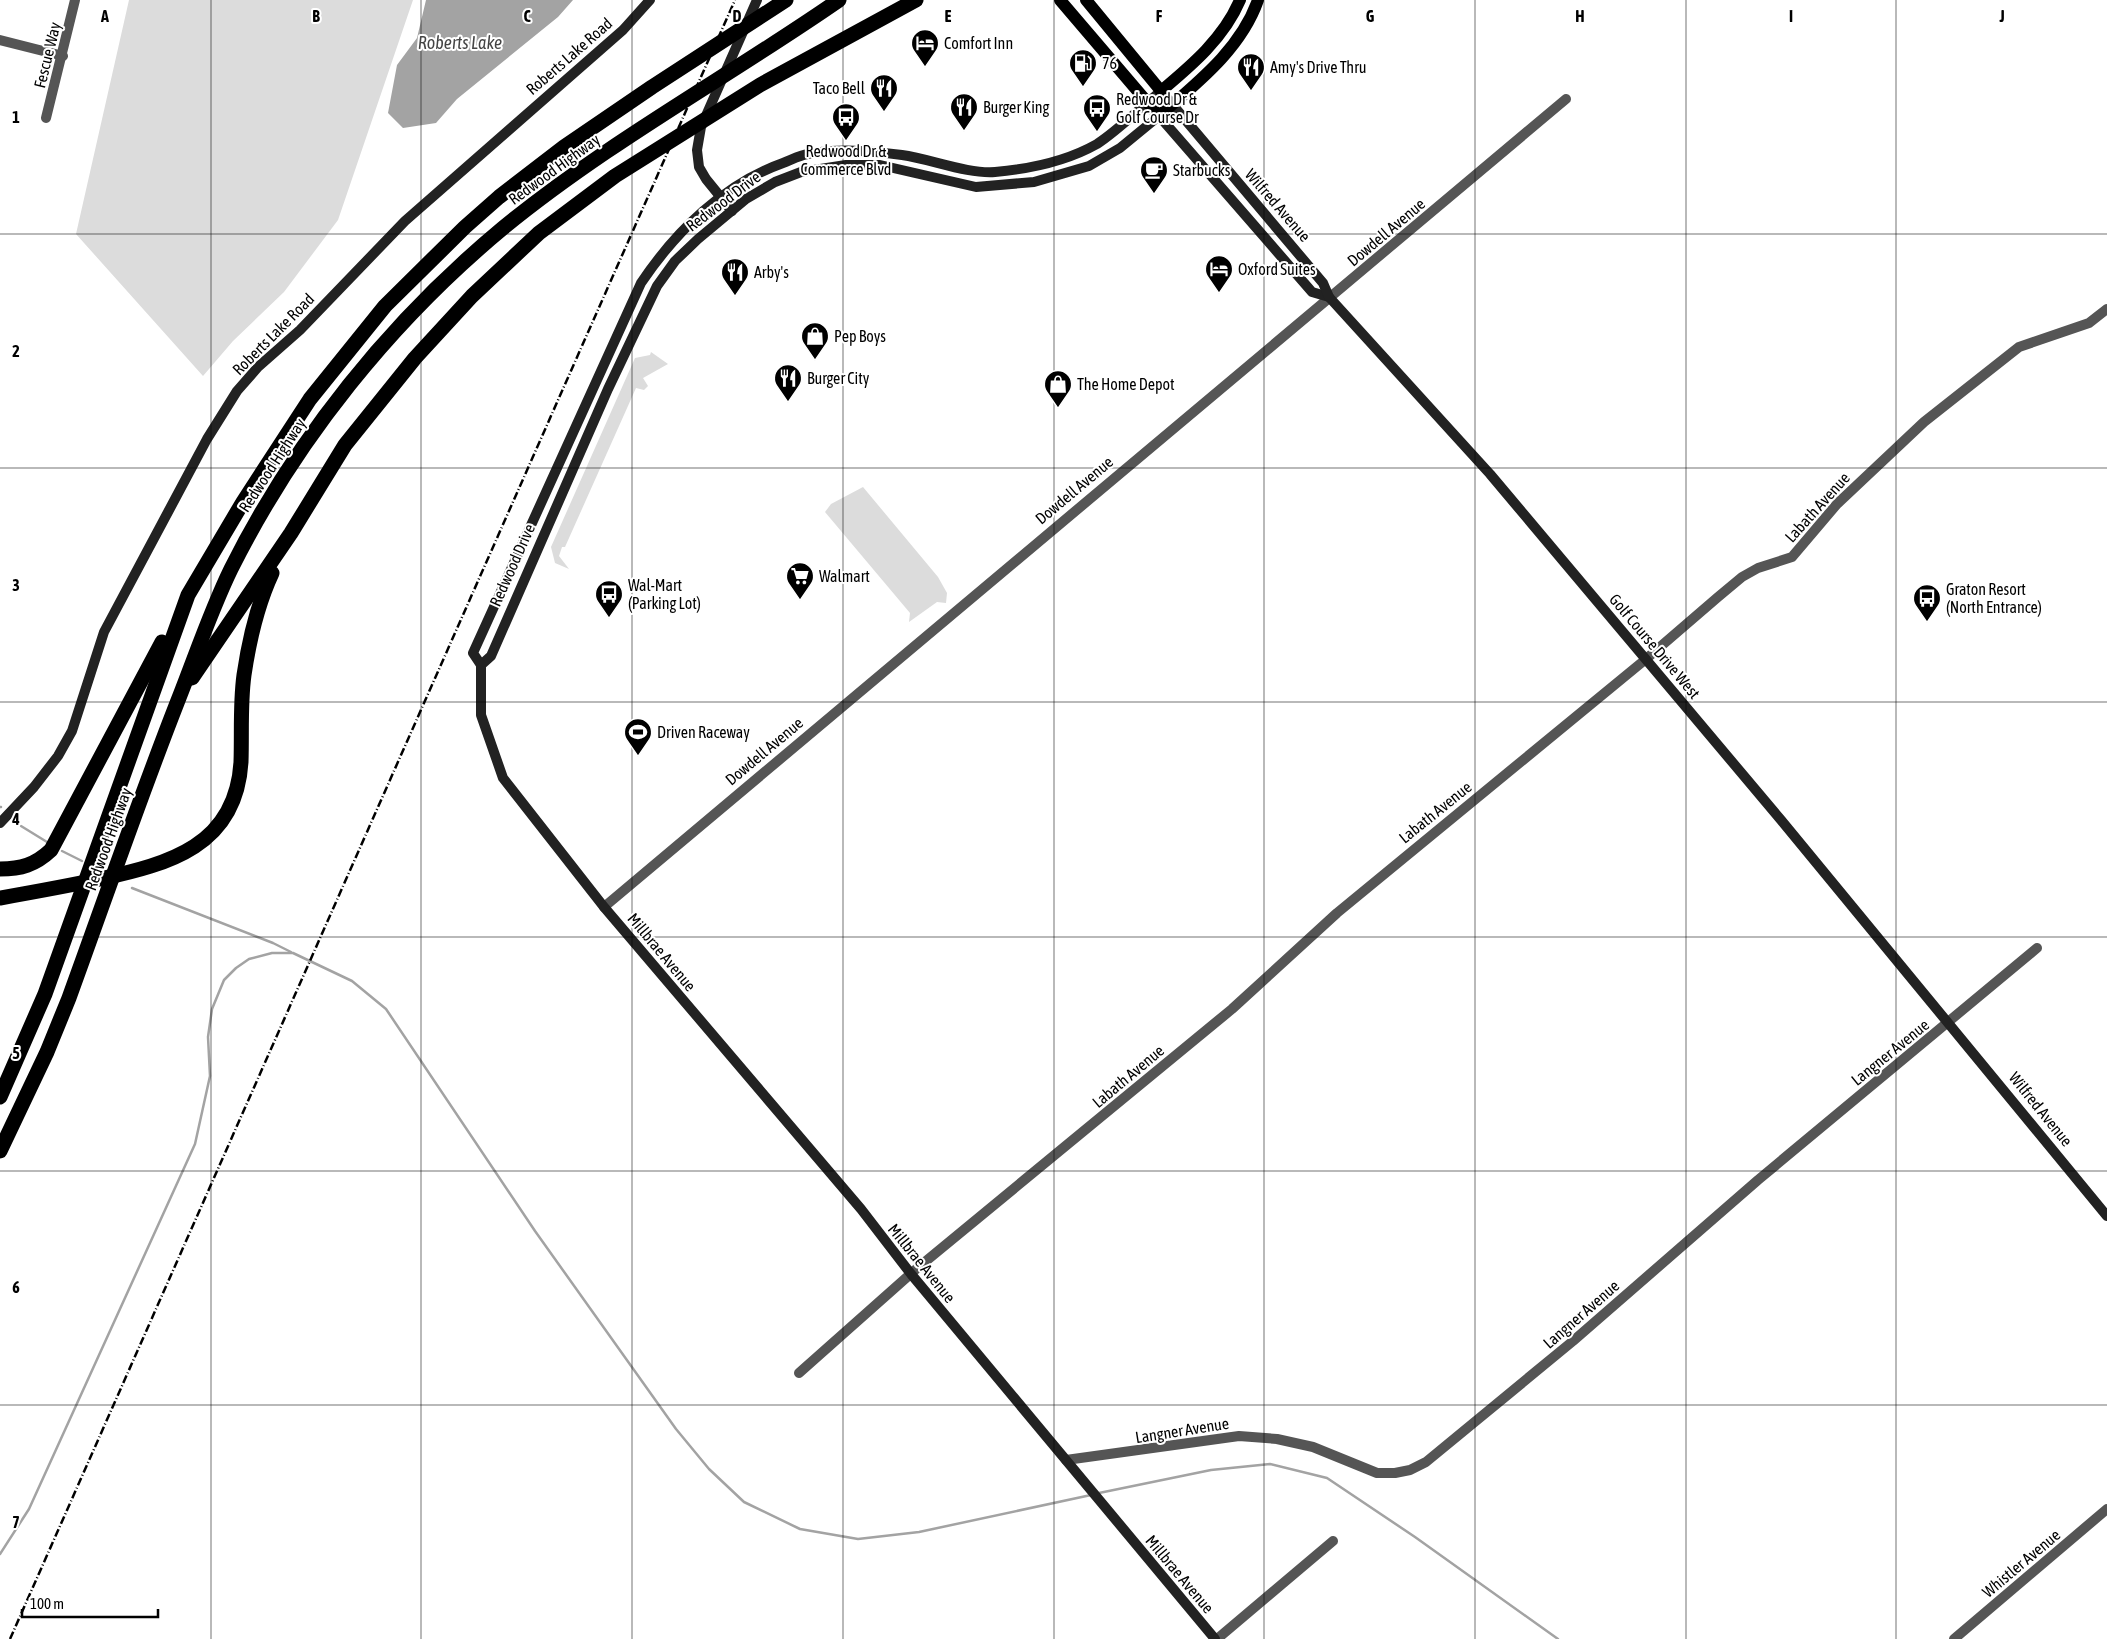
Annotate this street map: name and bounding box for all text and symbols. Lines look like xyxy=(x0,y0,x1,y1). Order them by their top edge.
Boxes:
text: A xyxy=(100,7,109,25)
text: B xyxy=(312,7,320,25)
text: C xyxy=(523,7,531,25)
text: D xyxy=(733,7,742,25)
text: E xyxy=(945,7,952,25)
text: F xyxy=(1156,7,1163,25)
text: G xyxy=(1366,7,1375,25)
text: H xyxy=(1575,7,1585,25)
text: I xyxy=(1789,7,1793,25)
text: J xyxy=(1998,7,2005,25)
street label: Roberts Lake Road xyxy=(522,14,616,98)
street label: Fescue Way xyxy=(30,20,65,90)
hotel icon: Comfort Inn xyxy=(910,28,940,67)
water label: Roberts Lake xyxy=(418,32,502,53)
place label: Comfort Inn xyxy=(944,34,1013,52)
fuel station icon: 76 xyxy=(1068,48,1098,87)
restaurant icon: Amy's Drive Thru xyxy=(1236,52,1266,91)
place label: 76 xyxy=(1102,54,1117,72)
place label: Amy's Drive Thru xyxy=(1270,58,1367,77)
restaurant icon: Taco Bell xyxy=(869,73,899,112)
place label: Taco Bell xyxy=(813,79,866,97)
place label: Redwood Dr & Golf Course Dr xyxy=(1116,90,1199,126)
restaurant icon: Burger King xyxy=(949,92,979,131)
bus stop icon: Redwood Dr & Golf Course Dr xyxy=(1082,93,1112,132)
place label: Burger King xyxy=(983,98,1050,117)
bus stop icon: Redwood Dr & Commerce Blvd xyxy=(831,102,861,141)
text: 1 xyxy=(12,108,20,126)
street label: Redwood Highway xyxy=(505,130,604,209)
place label: Redwood Dr & Commerce Blvd xyxy=(801,142,891,178)
cafe icon: Starbucks xyxy=(1139,155,1169,194)
place label: Starbucks xyxy=(1173,161,1231,179)
street label: Wilfred Avenue xyxy=(1242,165,1314,245)
street label: Redwood Drive xyxy=(682,167,764,235)
street label: Dowdell Avenue xyxy=(1344,194,1428,270)
hotel icon: Oxford Suites xyxy=(1204,254,1234,293)
restaurant icon: Arby's xyxy=(720,257,750,296)
place label: Oxford Suites xyxy=(1238,260,1316,278)
place label: Arby's xyxy=(754,263,789,282)
street label: Roberts Lake Road xyxy=(229,290,317,378)
shop icon: Pep Boys xyxy=(800,321,830,360)
place label: Pep Boys xyxy=(834,327,886,346)
text: 2 xyxy=(12,342,20,360)
restaurant icon: Burger City xyxy=(773,363,803,402)
place label: Burger City xyxy=(807,369,870,388)
shop icon: The Home Depot xyxy=(1043,369,1073,408)
place label: The Home Depot xyxy=(1077,375,1175,394)
street label: Redwood Highway xyxy=(235,414,310,516)
street label: Dowdell Avenue xyxy=(1032,452,1116,528)
street label: Labath Avenue xyxy=(1781,468,1853,546)
street label: Redwood Drive xyxy=(486,521,538,609)
supermarket icon: Walmart xyxy=(785,561,815,600)
place label: Walmart xyxy=(819,567,870,585)
text: 3 xyxy=(12,576,20,594)
place label: Wal-Mart (Parking Lot) xyxy=(628,576,701,613)
bus stop icon: Wal-Mart (Parking Lot) xyxy=(594,579,624,618)
place label: Graton Resort (North Entrance) xyxy=(1946,580,2042,617)
bus stop icon: Graton Resort (North Entrance) xyxy=(1912,583,1942,622)
street label: Golf Course Drive West xyxy=(1606,590,1704,702)
street label: Dowdell Avenue xyxy=(722,713,806,789)
sports icon: Driven Raceway xyxy=(623,717,653,756)
place label: Driven Raceway xyxy=(657,723,750,742)
street label: Labath Avenue xyxy=(1395,777,1475,847)
street label: Redwood Highway xyxy=(81,785,136,893)
text: 4 xyxy=(11,810,20,828)
street label: Millbrae Avenue xyxy=(624,909,700,995)
street label: Langner Avenue xyxy=(1848,1015,1933,1090)
street label: Labath Avenue xyxy=(1089,1041,1167,1111)
text: 5 xyxy=(12,1044,20,1062)
street label: Wilfred Avenue xyxy=(2006,1068,2076,1150)
street label: Millbrae Avenue xyxy=(885,1220,959,1306)
street label: Langner Avenue xyxy=(1539,1276,1623,1353)
text: 6 xyxy=(12,1278,20,1296)
street label: Langner Avenue xyxy=(1134,1414,1230,1447)
text: 7 xyxy=(12,1513,20,1531)
street label: Whistler Avenue xyxy=(1979,1525,2063,1601)
street label: Millbrae Avenue xyxy=(1142,1531,1218,1617)
scale bar xyxy=(22,1586,159,1618)
text: 100 m xyxy=(30,1595,64,1612)

